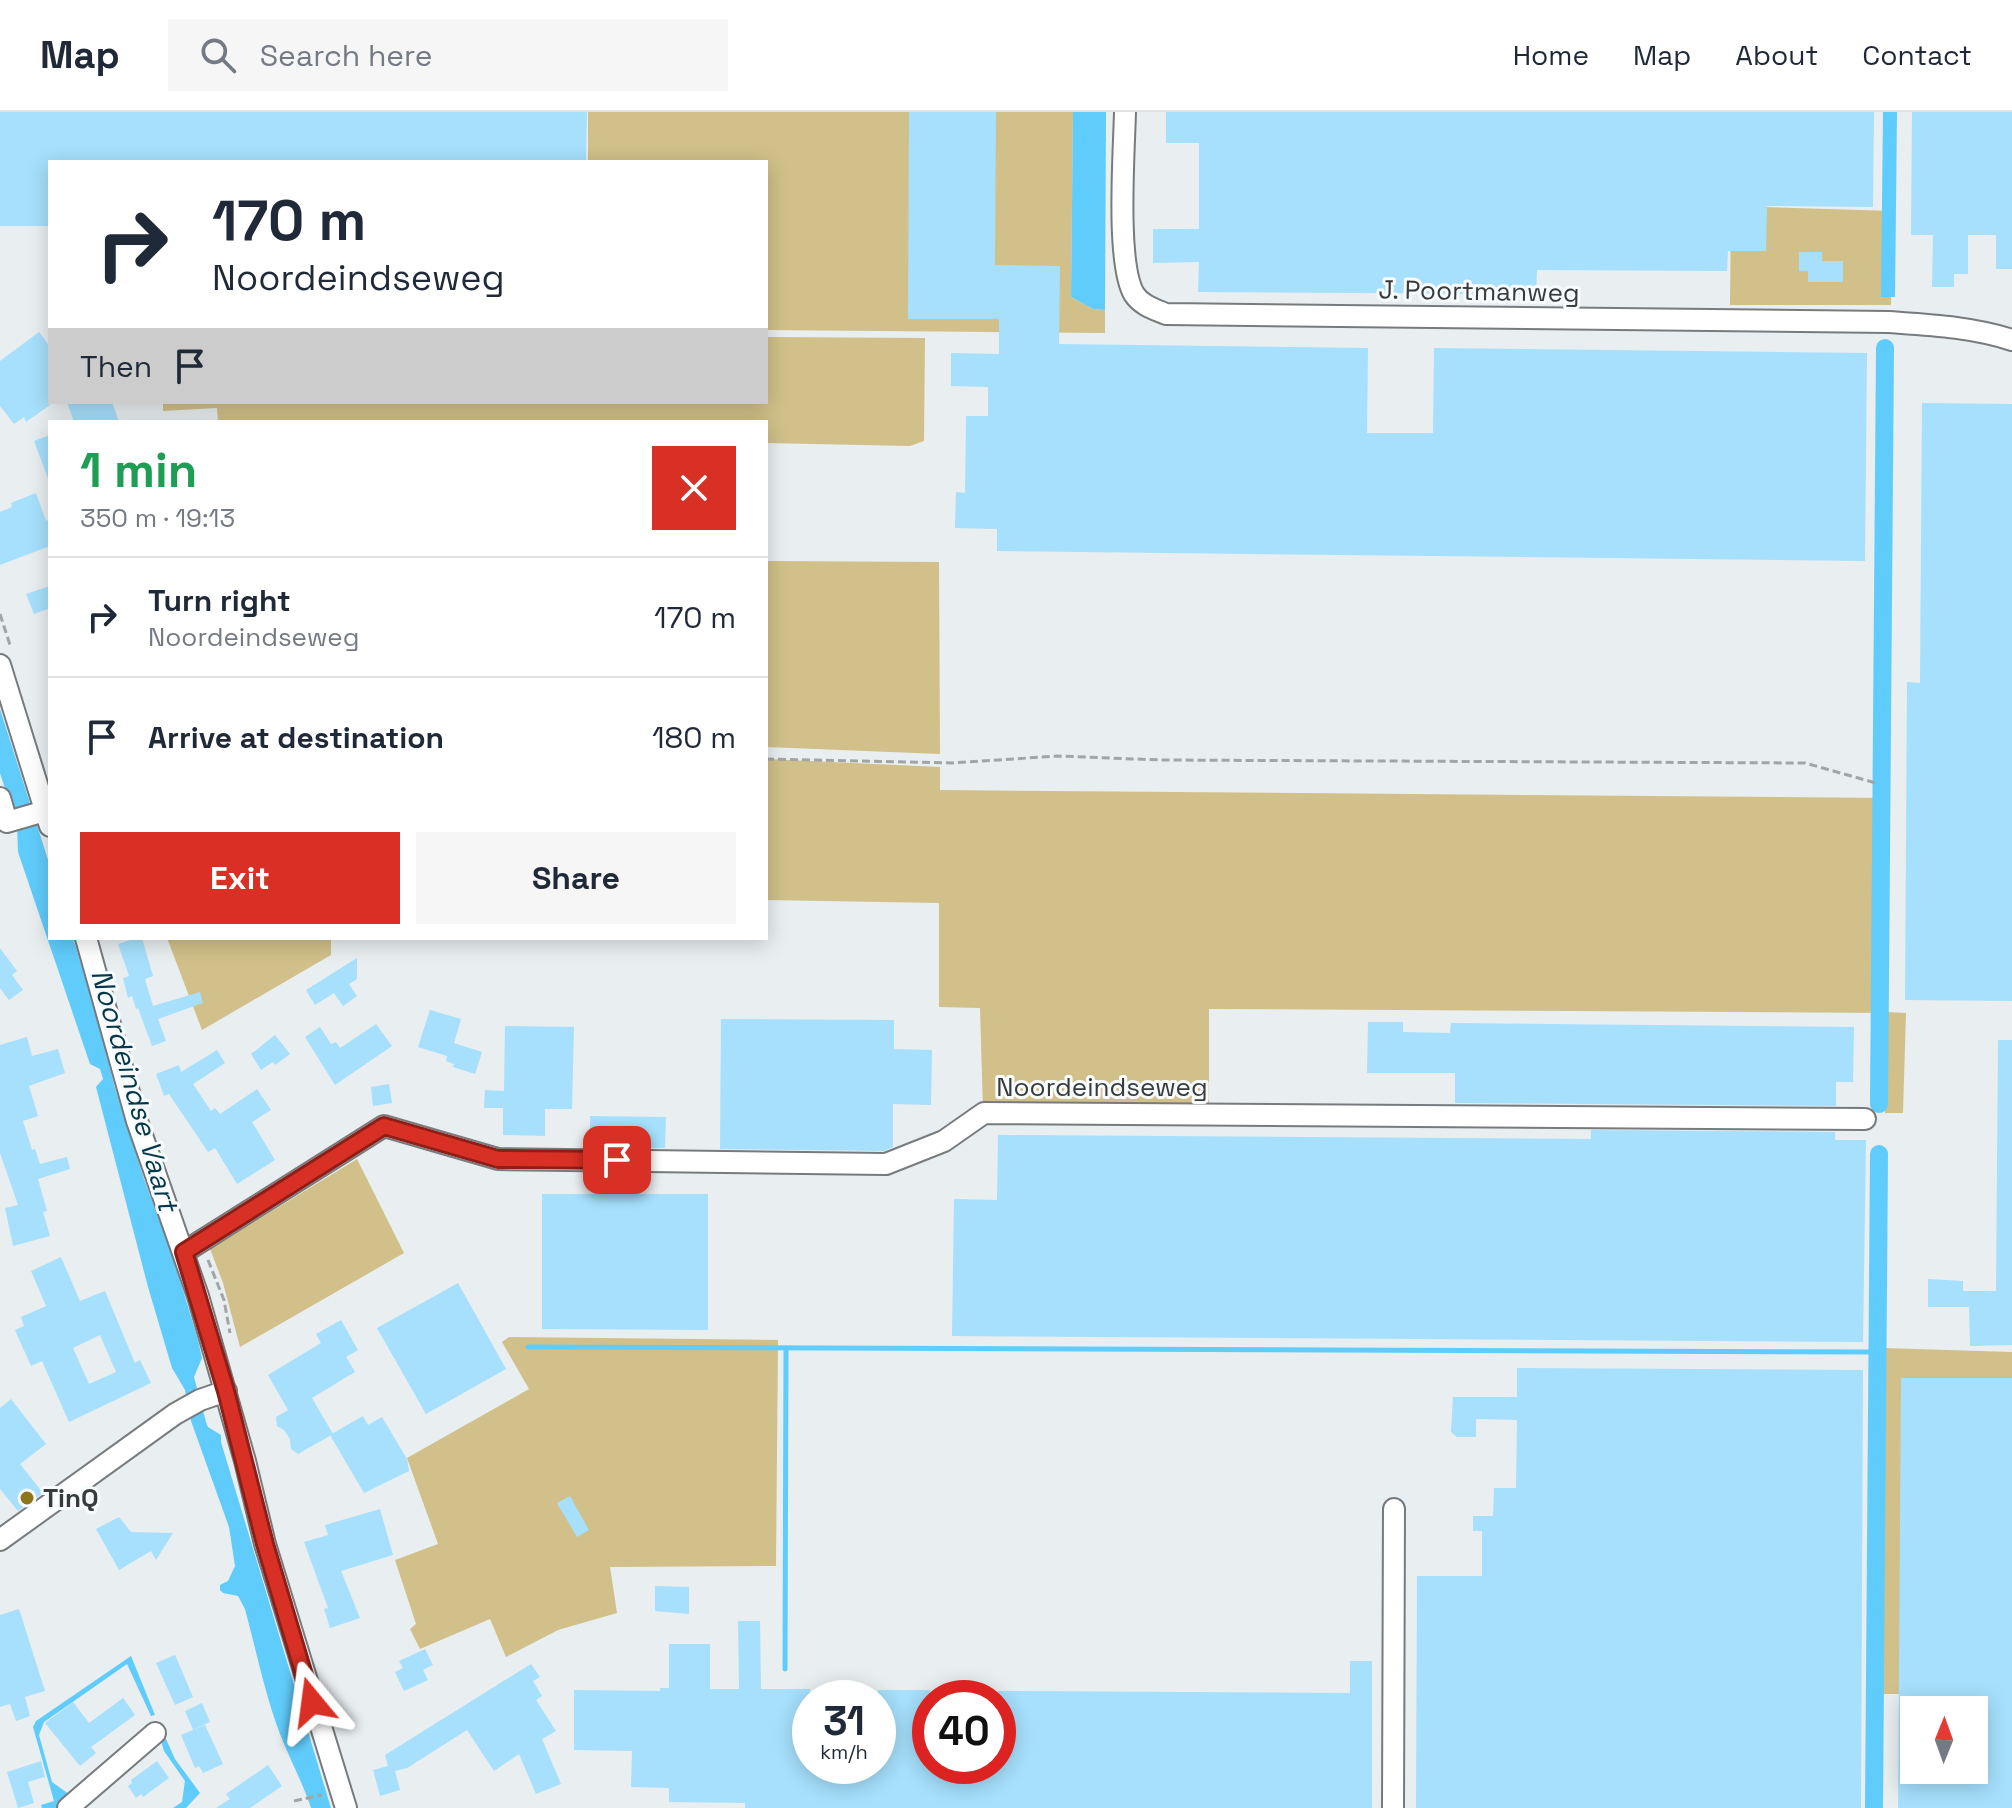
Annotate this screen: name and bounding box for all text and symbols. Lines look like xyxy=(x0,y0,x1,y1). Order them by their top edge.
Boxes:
search box xyxy=(168,19,728,91)
text: Map xyxy=(40,31,120,79)
icon: search xyxy=(196,33,240,77)
text: Search here xyxy=(260,36,433,75)
text: Home xyxy=(1513,37,1589,73)
text: Map xyxy=(1633,37,1691,73)
text: About xyxy=(1735,37,1818,73)
text: Contact xyxy=(1862,37,1972,73)
text: 170 m xyxy=(212,185,366,256)
icon: right xyxy=(80,192,184,296)
text: Noordeindseweg xyxy=(212,255,505,301)
street label: J. Poortmanweg xyxy=(1378,272,1580,310)
icon: arrive xyxy=(168,344,212,388)
text: Then xyxy=(80,347,152,386)
text: 1 min xyxy=(80,440,197,501)
button: close xyxy=(652,446,736,530)
text: 350 m · 19:13 xyxy=(80,501,235,535)
text: Turn right xyxy=(148,581,291,620)
icon: right xyxy=(80,595,124,639)
text: 170 m xyxy=(654,598,736,637)
text: Noordeindseweg xyxy=(148,620,359,654)
icon: arrive xyxy=(80,715,124,759)
text: Arrive at destination xyxy=(148,718,444,757)
text: 180 m xyxy=(652,718,736,757)
button: Exit xyxy=(80,832,400,924)
button: Share xyxy=(416,832,736,924)
water label: Noordeindse Vaart xyxy=(83,965,188,1218)
street label: Noordeindseweg xyxy=(996,1070,1208,1104)
pin xyxy=(583,1126,651,1194)
icon: arrive xyxy=(595,1138,639,1182)
place label: TinQ xyxy=(43,1481,98,1515)
marker: TinQ xyxy=(18,1489,36,1507)
position arrow xyxy=(270,1660,354,1744)
speed limit sign: 40 xyxy=(912,1680,1016,1784)
text: 31 xyxy=(823,1696,865,1747)
north arrow xyxy=(1900,1696,1988,1784)
map controls xyxy=(1900,1696,1988,1784)
text: km/h xyxy=(820,1739,868,1765)

